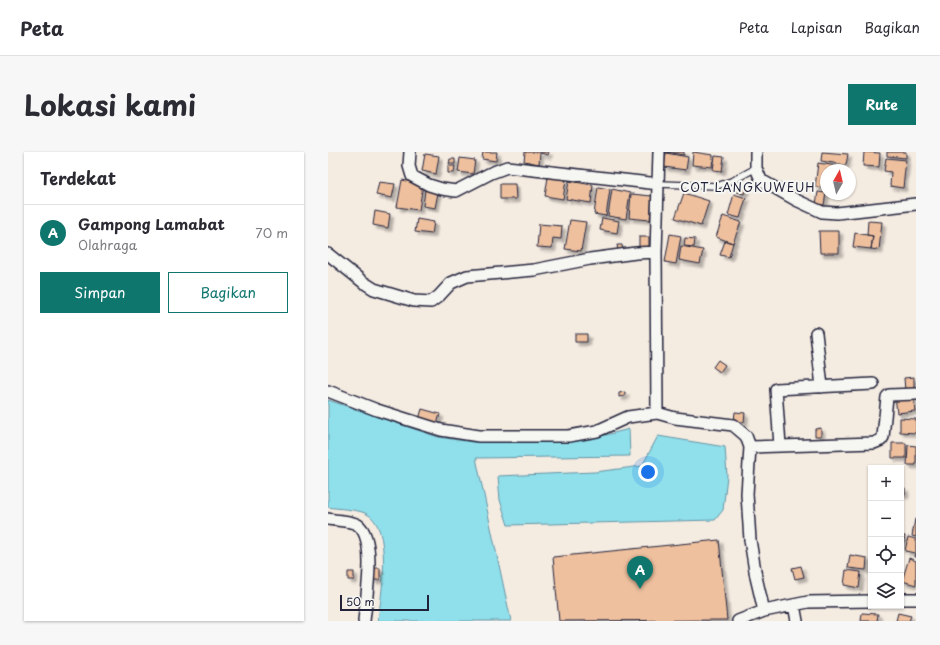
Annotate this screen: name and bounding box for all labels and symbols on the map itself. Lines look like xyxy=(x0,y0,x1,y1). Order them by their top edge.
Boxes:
north arrow xyxy=(820,164,856,200)
district label: COT LANGKUWEUH xyxy=(680,178,816,196)
your location xyxy=(638,462,658,482)
pin: A xyxy=(627,556,653,589)
scale bar xyxy=(340,593,429,612)

